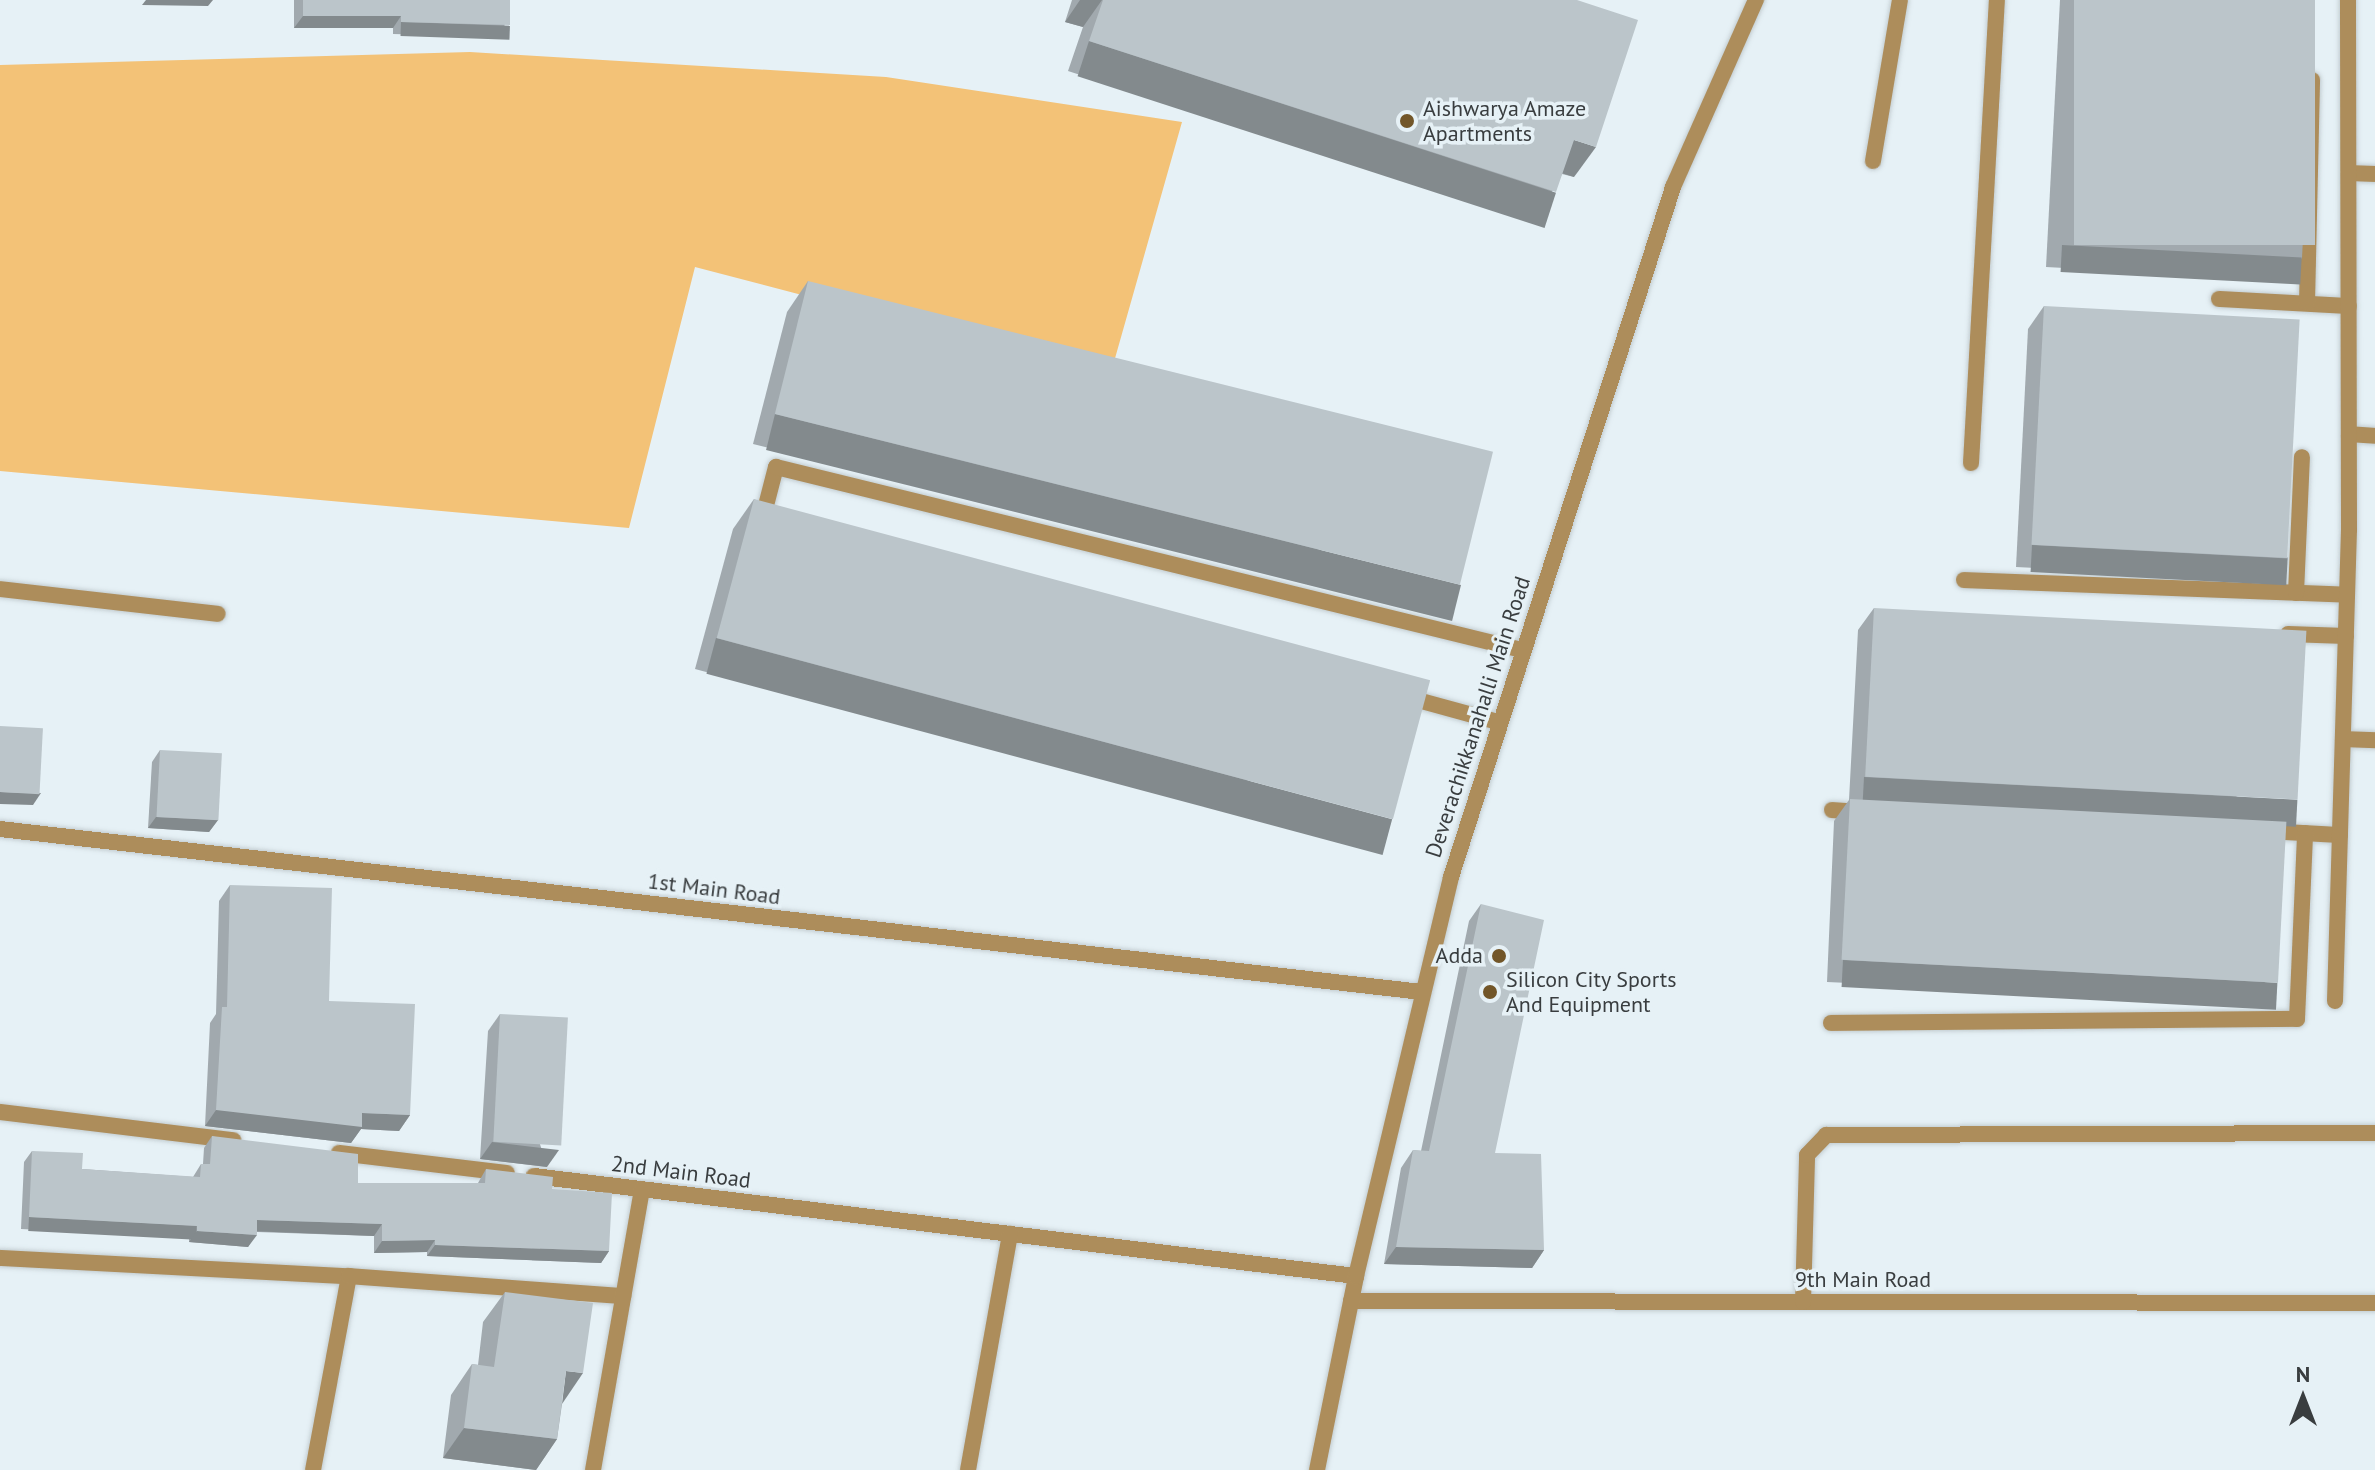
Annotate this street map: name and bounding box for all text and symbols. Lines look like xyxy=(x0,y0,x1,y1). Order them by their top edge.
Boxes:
place label: Aishwarya Amaze Apartments xyxy=(1423,95,1587,146)
marker: Aishwarya Amaze Apartments xyxy=(1398,112,1416,130)
street label: Deverachikkanahalli Main Road xyxy=(1420,573,1536,861)
street label: 1st Main Road xyxy=(646,868,782,910)
place label: Adda xyxy=(1436,943,1483,969)
marker: Adda xyxy=(1490,947,1508,965)
place label: Silicon City Sports And Equipment xyxy=(1506,966,1677,1018)
marker: Silicon City Sports And Equipment xyxy=(1481,983,1499,1001)
street label: 2nd Main Road xyxy=(610,1150,752,1194)
street label: 9th Main Road xyxy=(1795,1267,1931,1293)
north arrow xyxy=(2263,1358,2343,1438)
text: N xyxy=(2296,1360,2310,1388)

